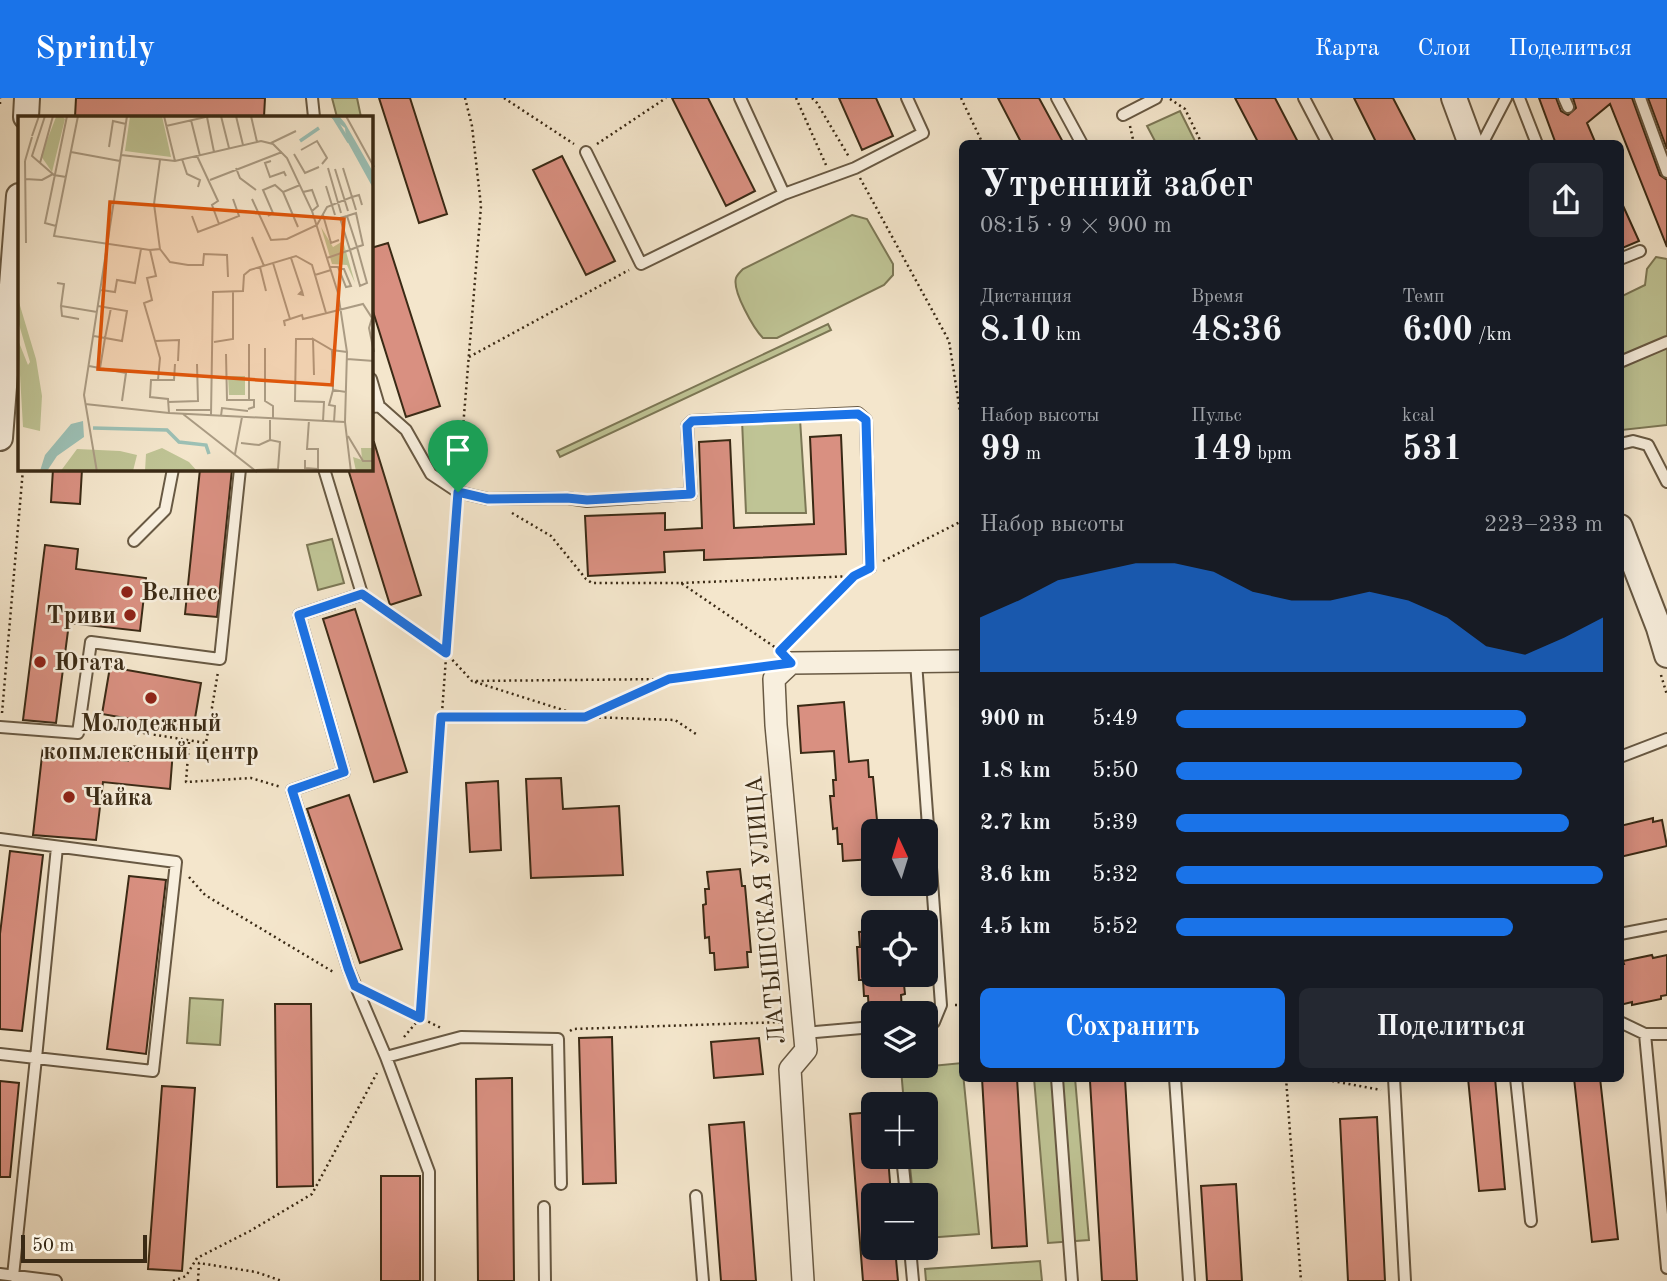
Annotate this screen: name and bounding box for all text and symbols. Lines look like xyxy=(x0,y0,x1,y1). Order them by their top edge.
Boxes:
text: Sprintly xyxy=(35,33,155,66)
text: Карта xyxy=(1315,37,1380,61)
text: Слои xyxy=(1418,37,1471,61)
text: Поделиться xyxy=(1509,37,1632,61)
inset map xyxy=(18,116,373,471)
button: share xyxy=(1529,163,1603,237)
text: Утренний забег xyxy=(980,167,1253,205)
text: 08:15 · 9 × 900 m xyxy=(980,214,1172,237)
text: Дистанция xyxy=(980,288,1072,307)
text: Время xyxy=(1191,288,1244,307)
text: Темп xyxy=(1402,288,1444,307)
text: 8.10 xyxy=(980,313,1051,348)
text: 48:36 xyxy=(1191,313,1282,348)
text: 6:00 xyxy=(1402,313,1473,348)
text: km xyxy=(1051,326,1081,345)
text: /km xyxy=(1473,326,1512,345)
text: Набор высоты xyxy=(980,407,1099,426)
text: Пульс xyxy=(1191,407,1242,426)
text: kcal xyxy=(1402,407,1435,426)
pin xyxy=(428,420,488,492)
icon: arrive xyxy=(439,431,477,469)
text: 99 xyxy=(980,432,1021,467)
text: 149 xyxy=(1191,432,1252,467)
text: 531 xyxy=(1402,432,1463,467)
text: m xyxy=(1021,445,1041,464)
text: bpm xyxy=(1252,445,1292,464)
text: Набор высоты xyxy=(980,513,1124,536)
text: 223–233 m xyxy=(1484,513,1603,536)
place label: Велнес xyxy=(141,582,218,606)
marker: Велнес xyxy=(119,584,135,600)
place label: Триви xyxy=(46,605,116,629)
marker: Триви xyxy=(122,607,138,623)
place label: Югата xyxy=(54,652,125,676)
marker: Югата xyxy=(32,654,48,670)
marker: Молодежный копмлексный центр xyxy=(143,690,159,706)
text: 900 m xyxy=(980,707,1045,730)
text: 5:49 xyxy=(1092,707,1138,730)
place label: Молодежный копмлексный центр xyxy=(43,713,259,765)
text: 1.8 km xyxy=(980,759,1051,782)
text: 5:50 xyxy=(1092,759,1138,782)
street label: ЛАТЫШСКАЯ УЛИЦА xyxy=(743,775,791,1045)
place label: Чайка xyxy=(83,787,153,811)
marker: Чайка xyxy=(61,789,77,805)
text: 2.7 km xyxy=(980,811,1051,834)
text: 5:39 xyxy=(1092,811,1138,834)
north arrow xyxy=(861,819,938,896)
map controls xyxy=(861,819,938,1260)
text: 3.6 km xyxy=(980,863,1051,886)
text: 5:32 xyxy=(1092,863,1138,886)
button: locate xyxy=(861,910,938,987)
text: 4.5 km xyxy=(980,915,1051,938)
text: 5:52 xyxy=(1092,915,1138,938)
button: Сохранить xyxy=(980,988,1285,1068)
button: Поделиться xyxy=(1299,988,1603,1068)
button: layers xyxy=(861,1001,938,1078)
button: + xyxy=(861,1092,938,1169)
button: − xyxy=(861,1183,938,1260)
scale bar xyxy=(21,1232,147,1264)
text: 50 m xyxy=(32,1237,74,1256)

